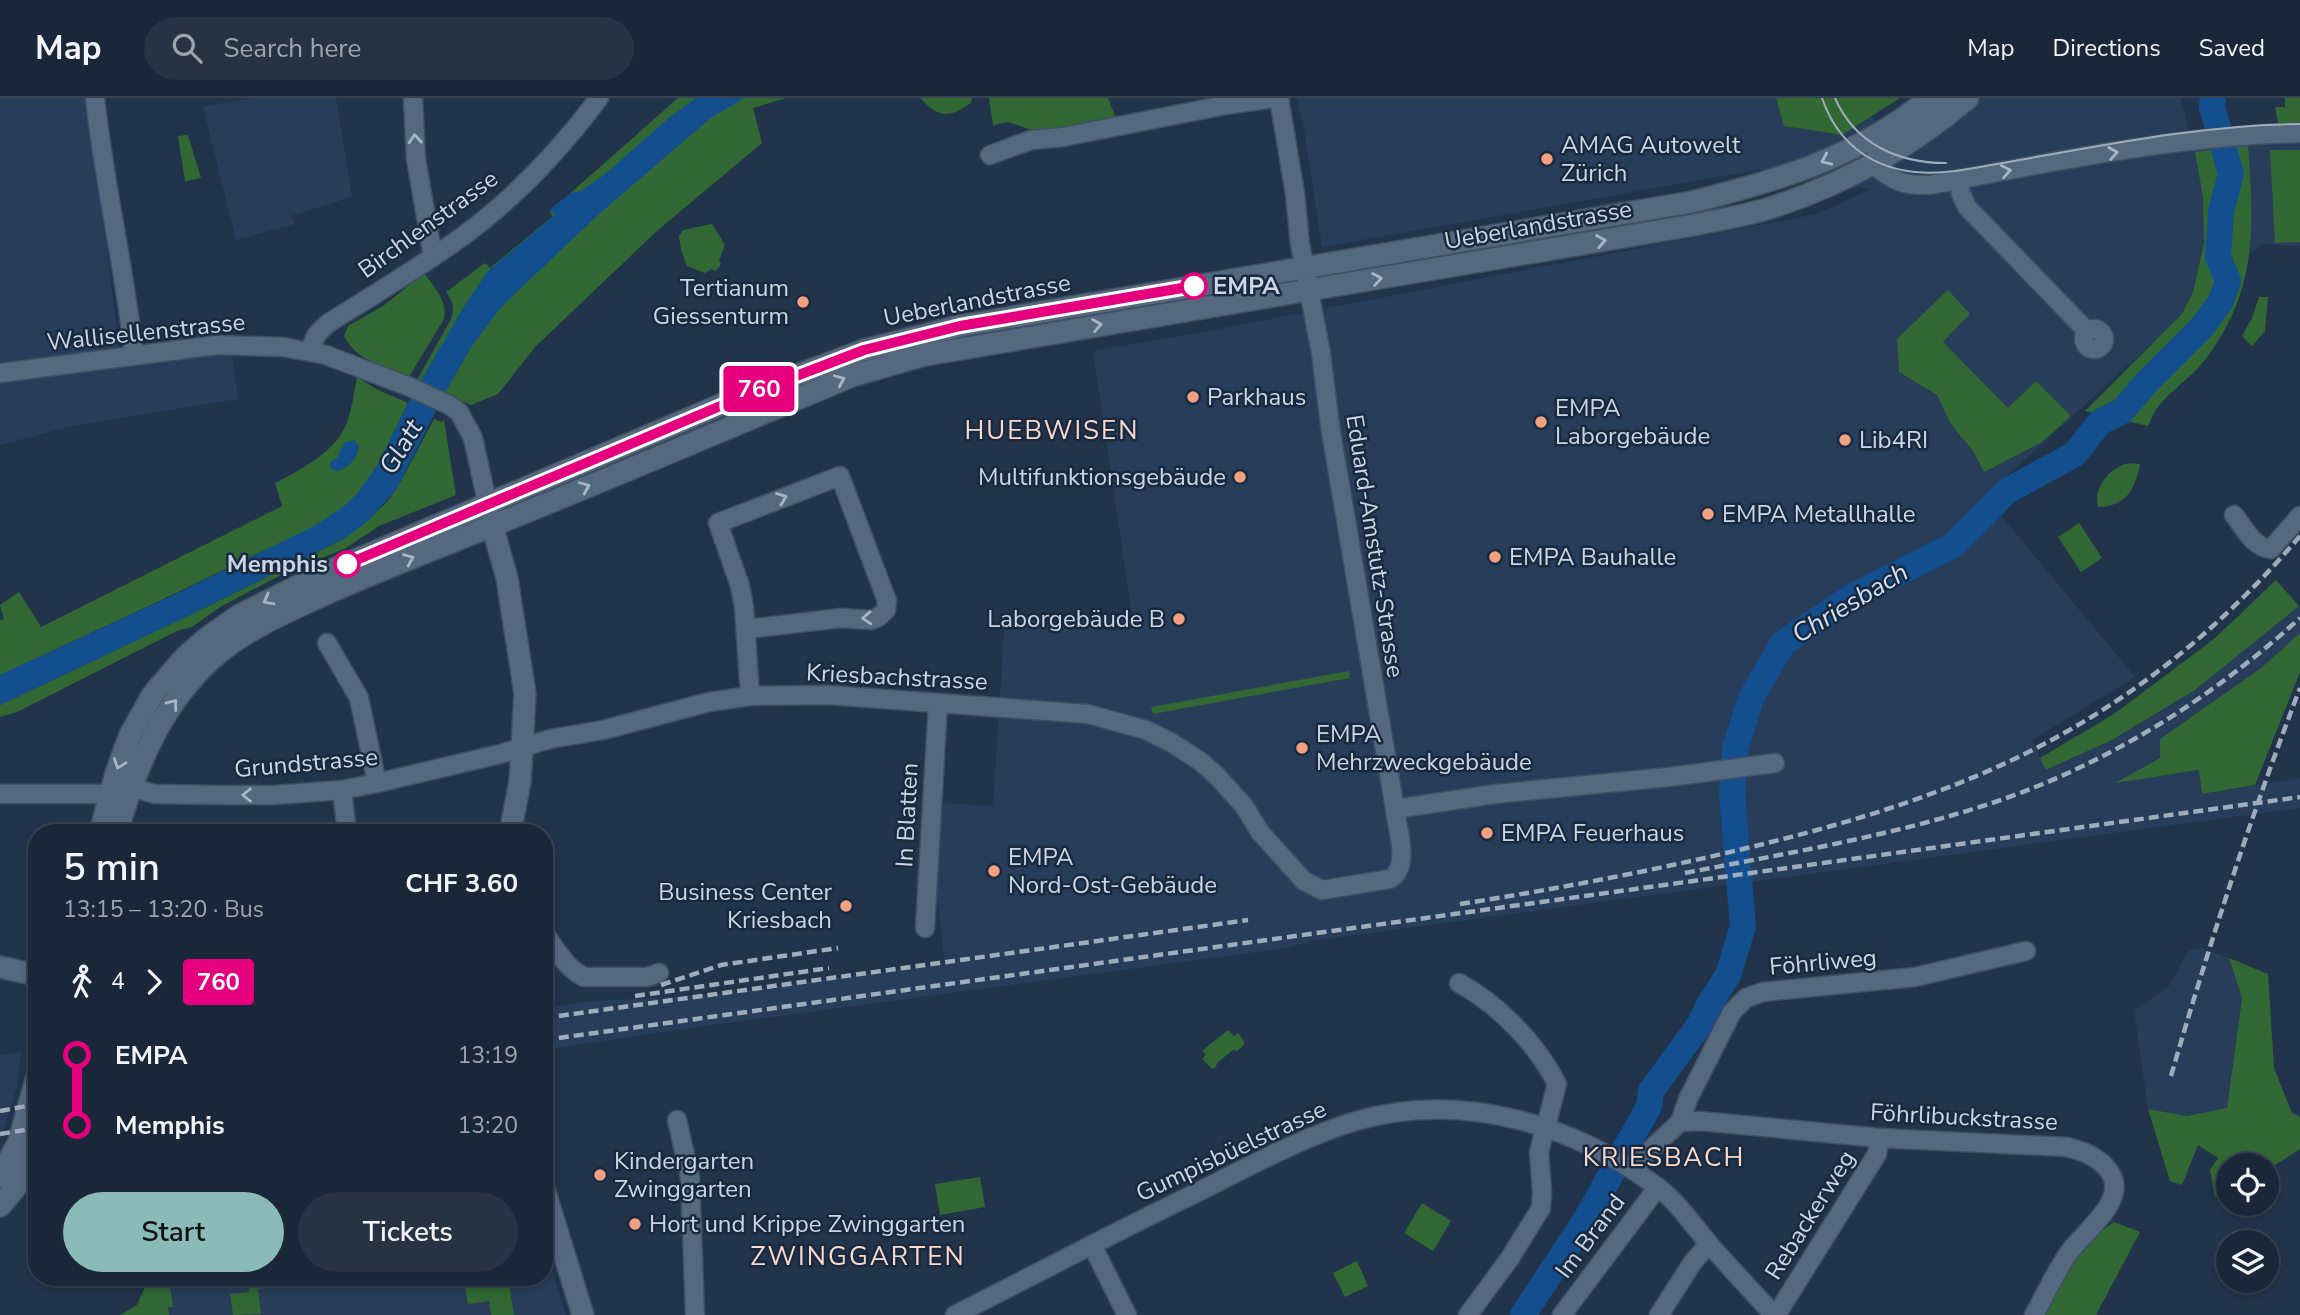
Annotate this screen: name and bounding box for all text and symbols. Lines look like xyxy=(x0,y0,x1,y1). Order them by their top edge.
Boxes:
search box xyxy=(144,17,634,80)
text: Map xyxy=(35,26,102,71)
icon: search xyxy=(168,29,206,67)
text: Search here xyxy=(224,31,361,66)
text: Map xyxy=(1967,32,2014,64)
text: Directions xyxy=(2052,32,2161,64)
text: Saved xyxy=(2199,32,2265,64)
place label: AMAG Autowelt Zürich xyxy=(1561,129,1741,189)
one-way arrow xyxy=(407,133,422,144)
one-way arrow xyxy=(2107,146,2119,161)
marker: AMAG Autowelt Zürich xyxy=(1539,151,1555,167)
one-way arrow xyxy=(1821,152,1833,166)
street label: Birchlenstrasse xyxy=(352,162,504,286)
one-way arrow xyxy=(2000,164,2012,179)
street label: Ueberlandstrasse xyxy=(1442,193,1634,257)
one-way arrow xyxy=(1595,234,1607,249)
street label: Ueberlandstrasse xyxy=(881,266,1073,334)
place label: EMPA xyxy=(1213,270,1280,302)
place label: Tertianum Giessenturm xyxy=(653,272,789,332)
one-way arrow xyxy=(1371,272,1382,287)
marker: EMPA xyxy=(1181,273,1207,299)
marker: Tertianum Giessenturm xyxy=(795,294,811,310)
street label: Wallisellenstrasse xyxy=(45,306,247,358)
one-way arrow xyxy=(1092,318,1103,333)
line badge: 760 xyxy=(719,366,799,412)
text: 760 xyxy=(737,373,781,405)
one-way arrow xyxy=(834,375,846,389)
place label: Parkhaus xyxy=(1207,381,1306,413)
marker: Parkhaus xyxy=(1185,389,1201,405)
place label: EMPA Laborgebäude xyxy=(1555,392,1710,452)
water label: Glatt xyxy=(371,412,431,481)
street label: Eduard-Amstutz-Strasse xyxy=(1338,412,1412,680)
district label: HUEBWISEN xyxy=(965,413,1139,448)
marker: EMPA Laborgebäude xyxy=(1533,414,1549,430)
place label: Lib4RI xyxy=(1859,424,1928,456)
marker: Lib4RI xyxy=(1837,432,1853,448)
place label: Multifunktionsgebäude xyxy=(978,461,1226,493)
marker: Multifunktionsgebäude xyxy=(1232,469,1248,485)
one-way arrow xyxy=(578,481,590,495)
one-way arrow xyxy=(776,493,788,507)
place label: EMPA Metallhalle xyxy=(1722,498,1915,530)
marker: EMPA Metallhalle xyxy=(1700,506,1716,522)
place label: EMPA Bauhalle xyxy=(1509,541,1676,573)
place label: Memphis xyxy=(227,548,328,580)
marker: EMPA Bauhalle xyxy=(1487,549,1503,565)
marker: Memphis xyxy=(334,551,360,577)
one-way arrow xyxy=(401,553,414,567)
water label: Chriesbach xyxy=(1785,555,1915,651)
one-way arrow xyxy=(263,592,275,605)
place label: Laborgebäude B xyxy=(987,603,1165,635)
one-way arrow xyxy=(861,610,872,625)
marker: Laborgebäude B xyxy=(1171,611,1187,627)
street label: Kriesbachstrasse xyxy=(805,656,989,698)
one-way arrow xyxy=(165,699,177,711)
place label: EMPA Mehrzweckgebäude xyxy=(1316,718,1532,778)
marker: EMPA Mehrzweckgebäude xyxy=(1294,740,1310,756)
street label: Grundstrasse xyxy=(233,741,379,785)
one-way arrow xyxy=(113,757,127,769)
street label: In Blatten xyxy=(888,762,926,868)
one-way arrow xyxy=(241,787,252,803)
place label: EMPA Feuerhaus xyxy=(1501,817,1684,849)
marker: EMPA Feuerhaus xyxy=(1479,825,1495,841)
place label: EMPA Nord-Ost-Gebäude xyxy=(1008,841,1217,901)
text: 5 min xyxy=(63,842,160,893)
marker: EMPA Nord-Ost-Gebäude xyxy=(986,863,1002,879)
text: CHF 3.60 xyxy=(405,866,518,901)
place label: Business Center Kriesbach xyxy=(658,876,832,936)
text: 13:15 – 13:20 · Bus xyxy=(63,894,264,925)
marker: Business Center Kriesbach xyxy=(838,898,854,914)
street label: Föhrliweg xyxy=(1768,941,1878,983)
icon: walk xyxy=(63,963,101,1001)
icon: forward xyxy=(135,963,173,1001)
text: 4 xyxy=(111,966,125,997)
text: 760 xyxy=(197,966,240,998)
text: EMPA xyxy=(115,1038,188,1073)
text: 13:19 xyxy=(458,1040,518,1071)
street label: Gumpisbüelstrasse xyxy=(1131,1093,1331,1209)
street label: Föhrlibuckstrasse xyxy=(1869,1096,2059,1138)
text: Memphis xyxy=(115,1108,225,1143)
text: 13:20 xyxy=(458,1110,518,1141)
district label: KRIESBACH xyxy=(1583,1140,1745,1175)
street label: Rebackerweg xyxy=(1757,1144,1863,1286)
place label: Kindergarten Zwinggarten xyxy=(614,1145,754,1205)
map controls xyxy=(2216,1153,2279,1293)
button: locate xyxy=(2216,1153,2279,1216)
marker: Kindergarten Zwinggarten xyxy=(592,1167,608,1183)
street label: Im Brand xyxy=(1548,1187,1632,1285)
button: Start xyxy=(63,1192,284,1272)
button: Tickets xyxy=(298,1192,518,1272)
place label: Hort und Krippe Zwinggarten xyxy=(649,1208,965,1240)
marker: Hort und Krippe Zwinggarten xyxy=(627,1216,643,1232)
button: layers xyxy=(2216,1230,2279,1293)
district label: ZWINGGARTEN xyxy=(750,1239,966,1274)

